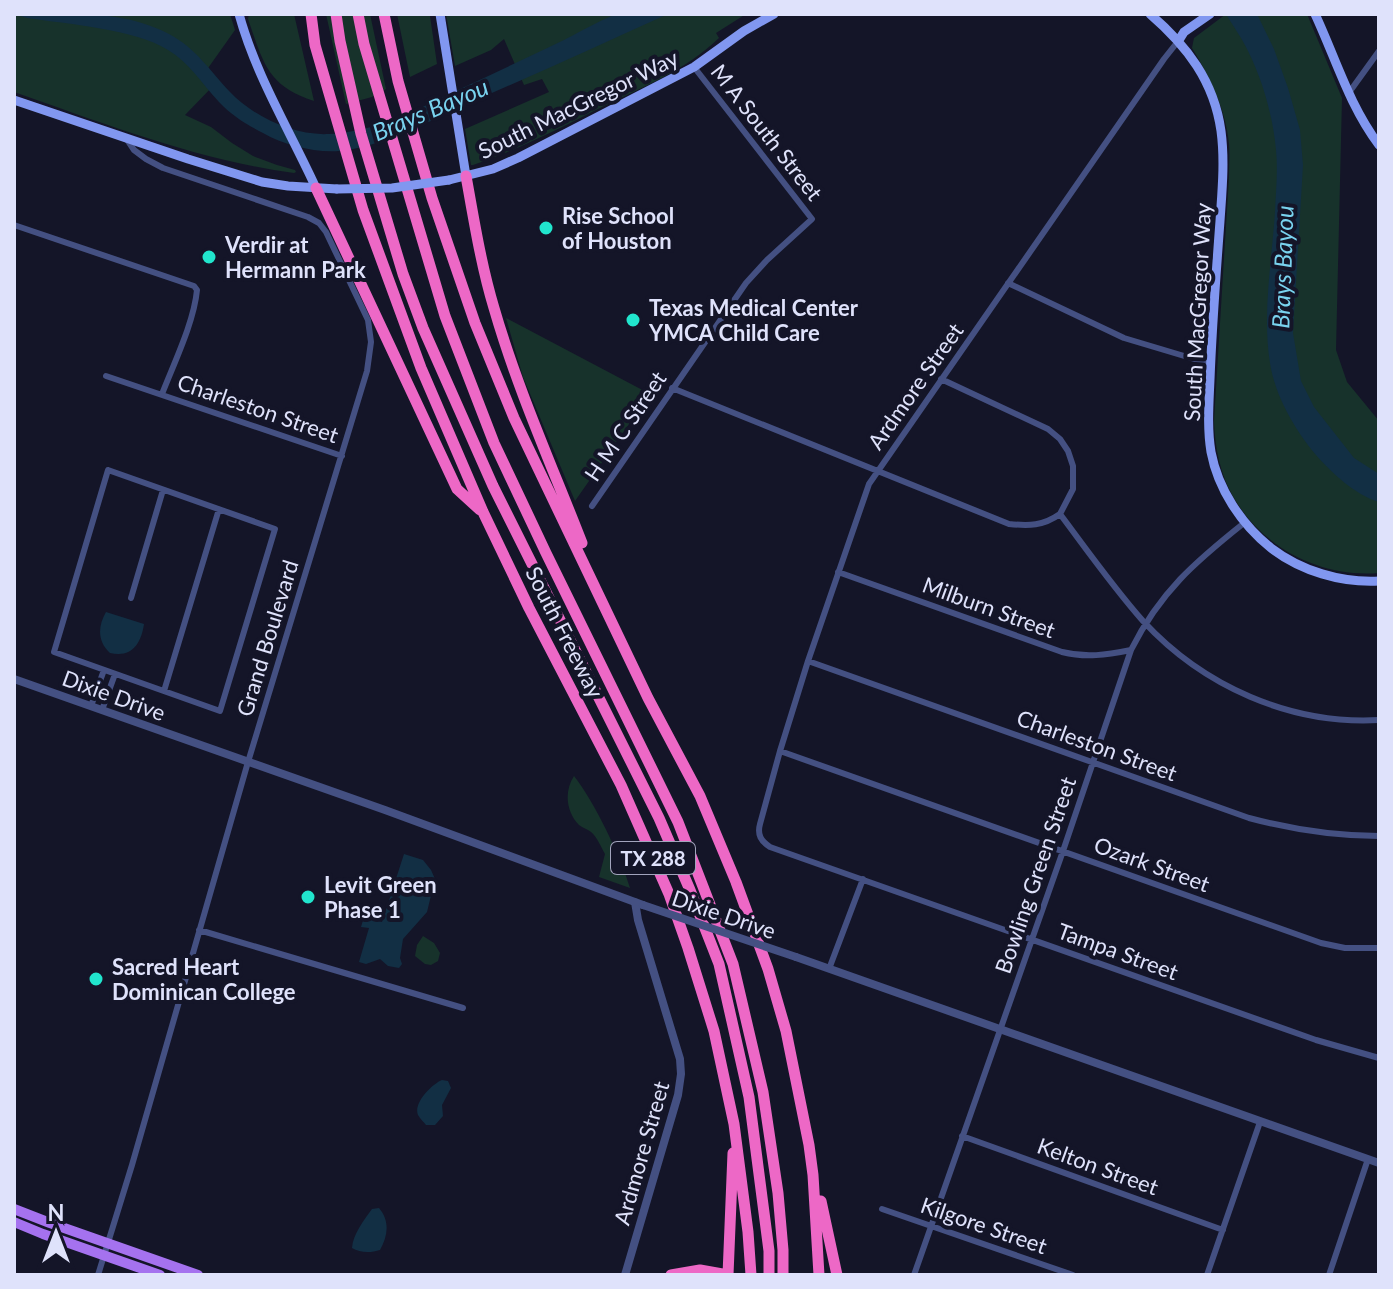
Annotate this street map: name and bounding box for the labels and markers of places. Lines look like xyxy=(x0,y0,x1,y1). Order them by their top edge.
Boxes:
place label: Rise School of Houston xyxy=(562,202,674,254)
marker: Rise School of Houston xyxy=(537,219,555,237)
place label: Verdir at Hermann Park xyxy=(224,231,366,283)
marker: Verdir at Hermann Park xyxy=(200,248,218,266)
place label: Texas Medical Center YMCA Child Care xyxy=(648,294,859,346)
marker: Texas Medical Center YMCA Child Care xyxy=(624,311,642,329)
place label: Levit Green Phase 1 xyxy=(324,871,437,923)
marker: Levit Green Phase 1 xyxy=(299,888,317,906)
place label: Sacred Heart Dominican College xyxy=(112,953,296,1005)
marker: Sacred Heart Dominican College xyxy=(87,970,105,988)

